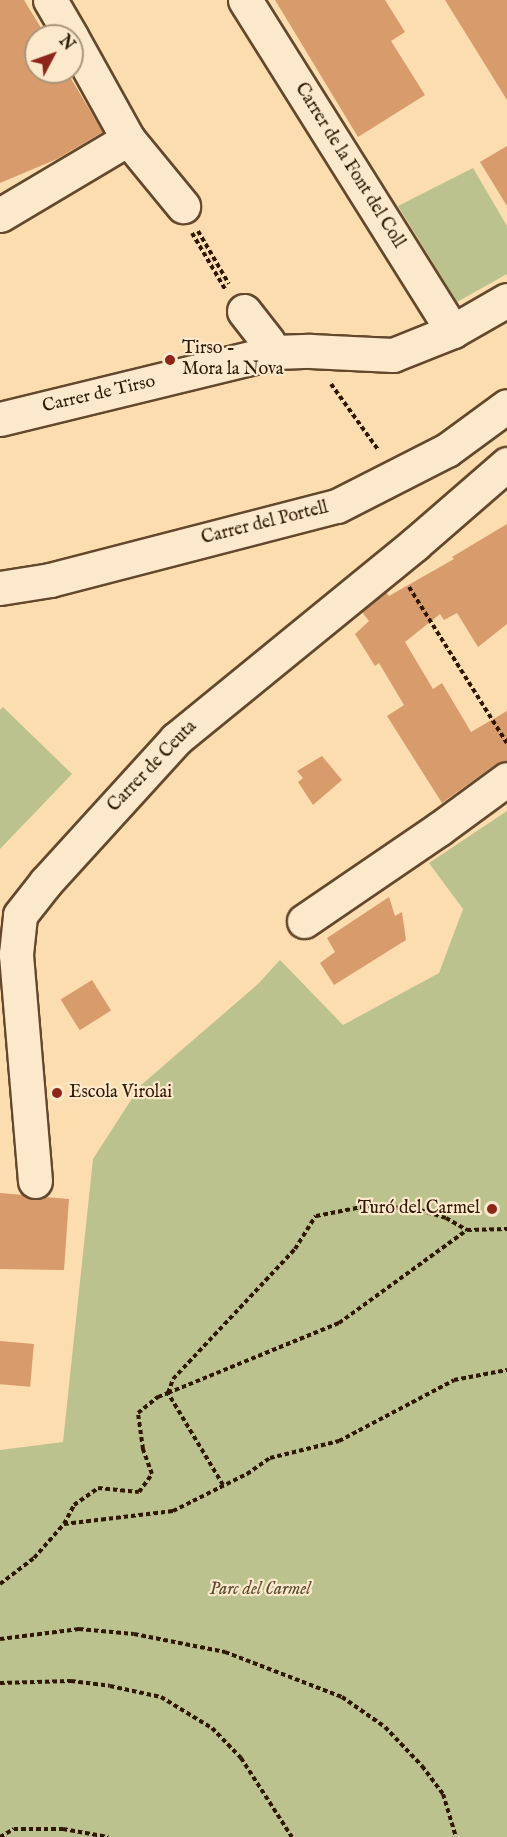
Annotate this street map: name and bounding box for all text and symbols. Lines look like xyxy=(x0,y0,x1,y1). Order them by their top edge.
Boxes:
north arrow xyxy=(24,24,84,84)
text: N xyxy=(54,32,78,55)
street label: Carrer de la Font del Coll xyxy=(289,79,409,253)
place label: Tirso - Mora la Nova xyxy=(182,339,284,382)
marker: Tirso - Mora la Nova xyxy=(163,353,177,367)
street label: Carrer de Tirso xyxy=(41,372,157,418)
street label: Carrer del Portell xyxy=(199,498,331,550)
street label: Carrer de Ceuta xyxy=(104,717,202,817)
place label: Escola Virolai xyxy=(69,1082,172,1104)
marker: Escola Virolai xyxy=(50,1086,64,1100)
place label: Turó del Carmel xyxy=(358,1198,480,1220)
marker: Turó del Carmel xyxy=(485,1202,499,1216)
park label: Parc del Carmel xyxy=(209,1579,311,1601)

